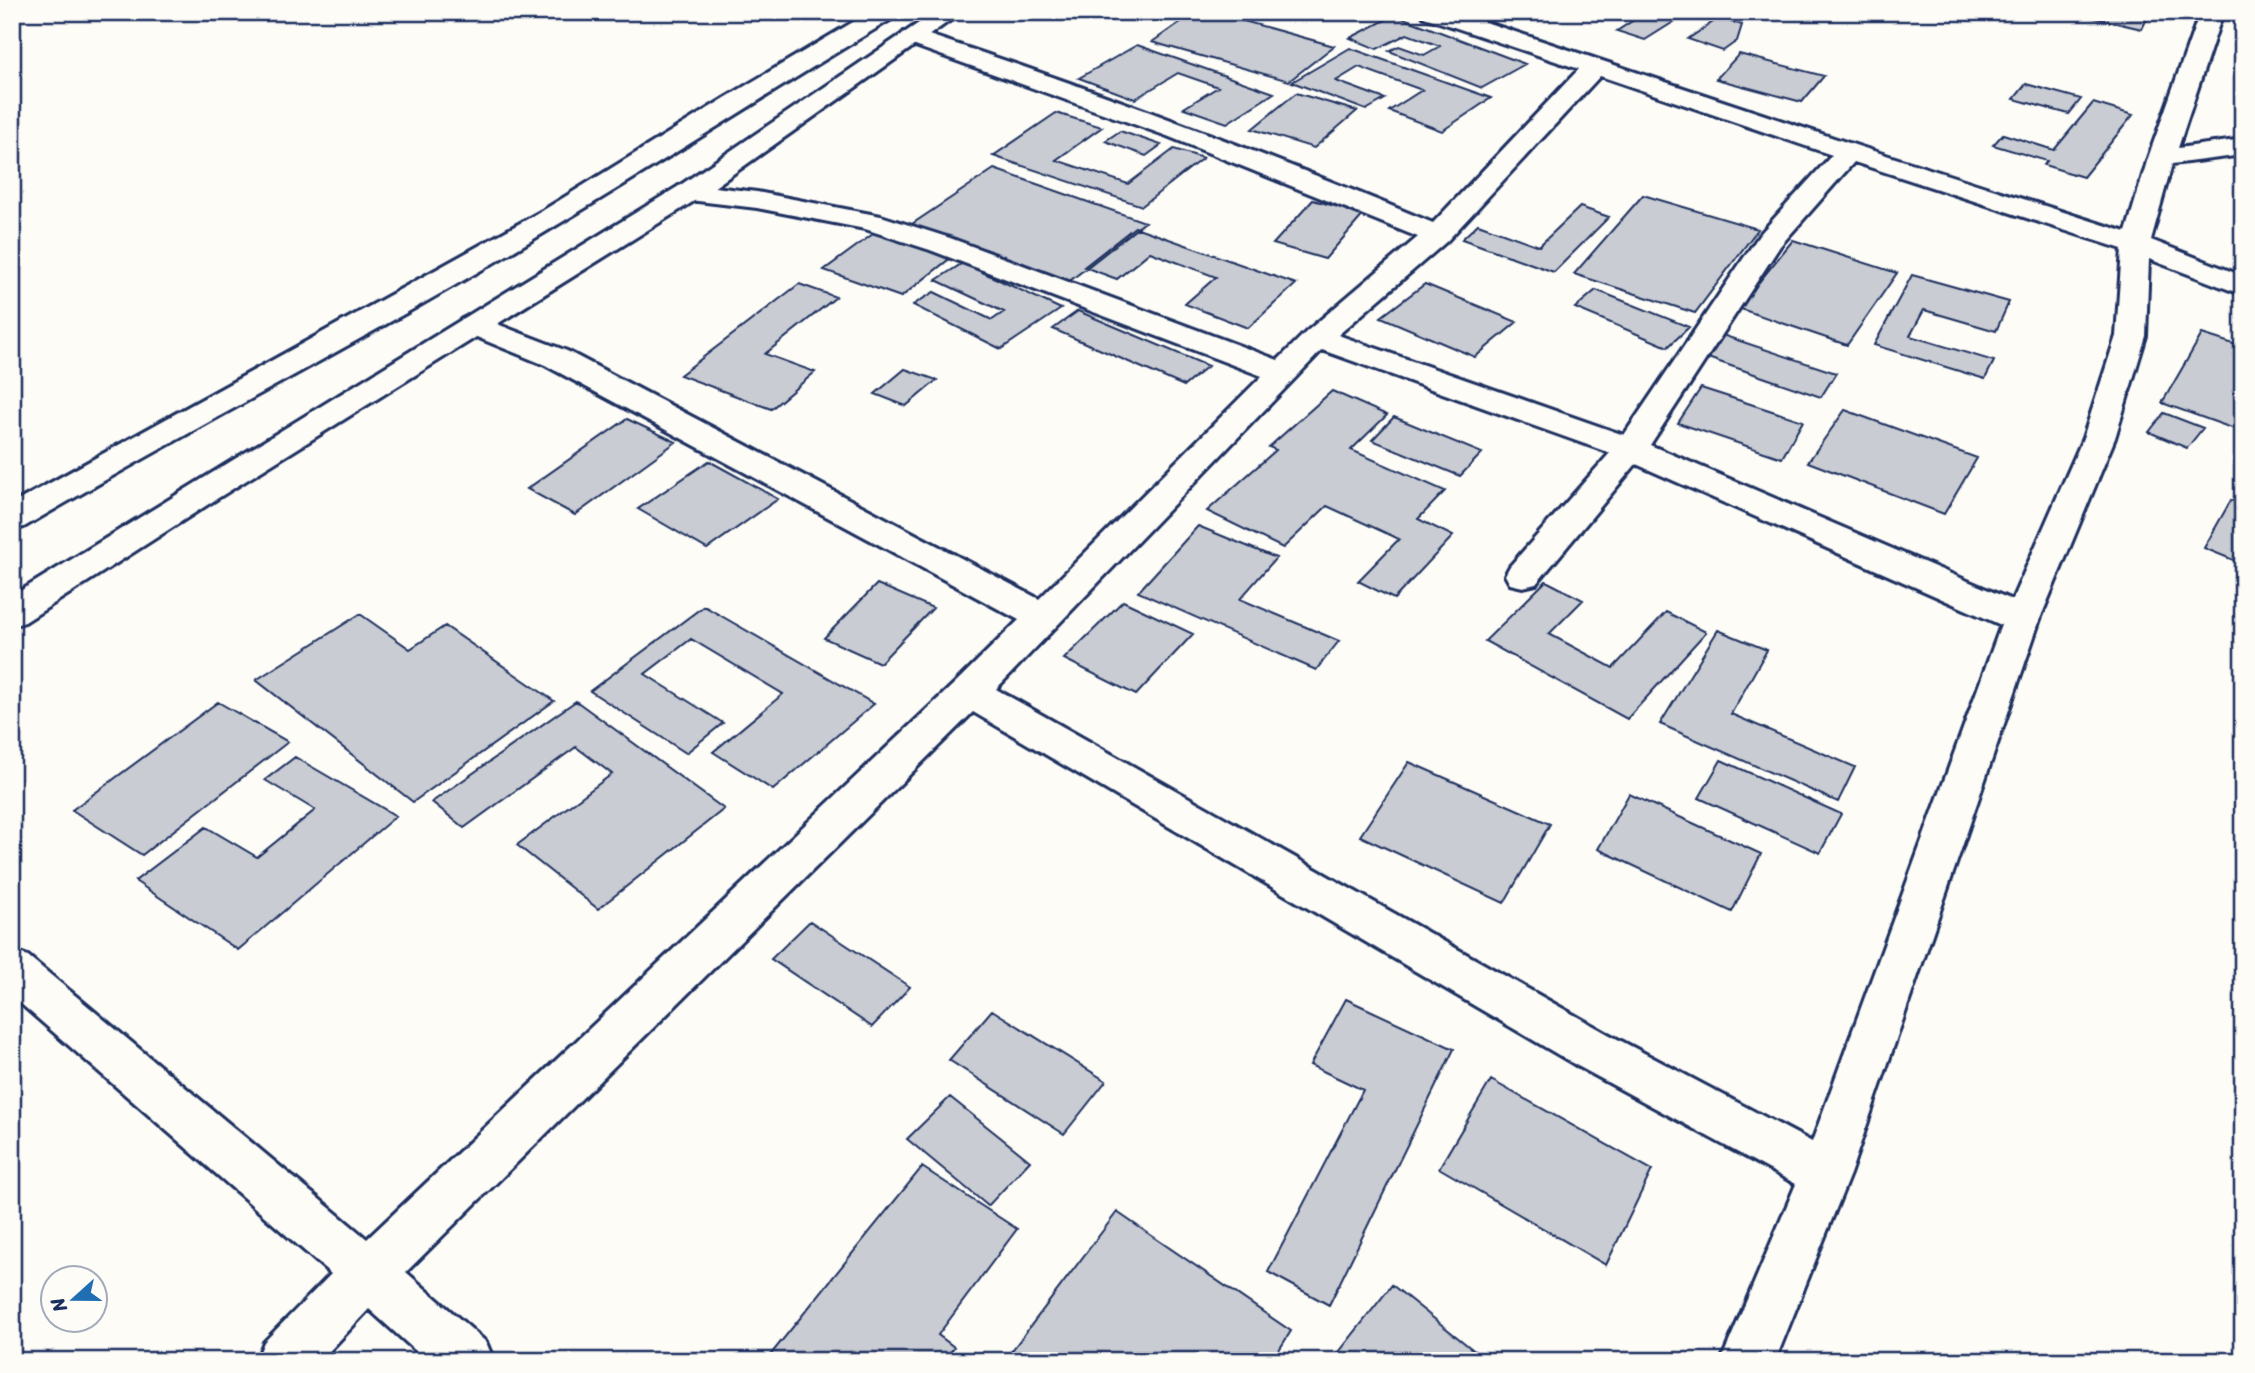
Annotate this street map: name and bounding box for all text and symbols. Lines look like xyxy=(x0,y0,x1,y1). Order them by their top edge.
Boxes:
north arrow xyxy=(38,1264,108,1334)
text: N xyxy=(41,1292,77,1318)

